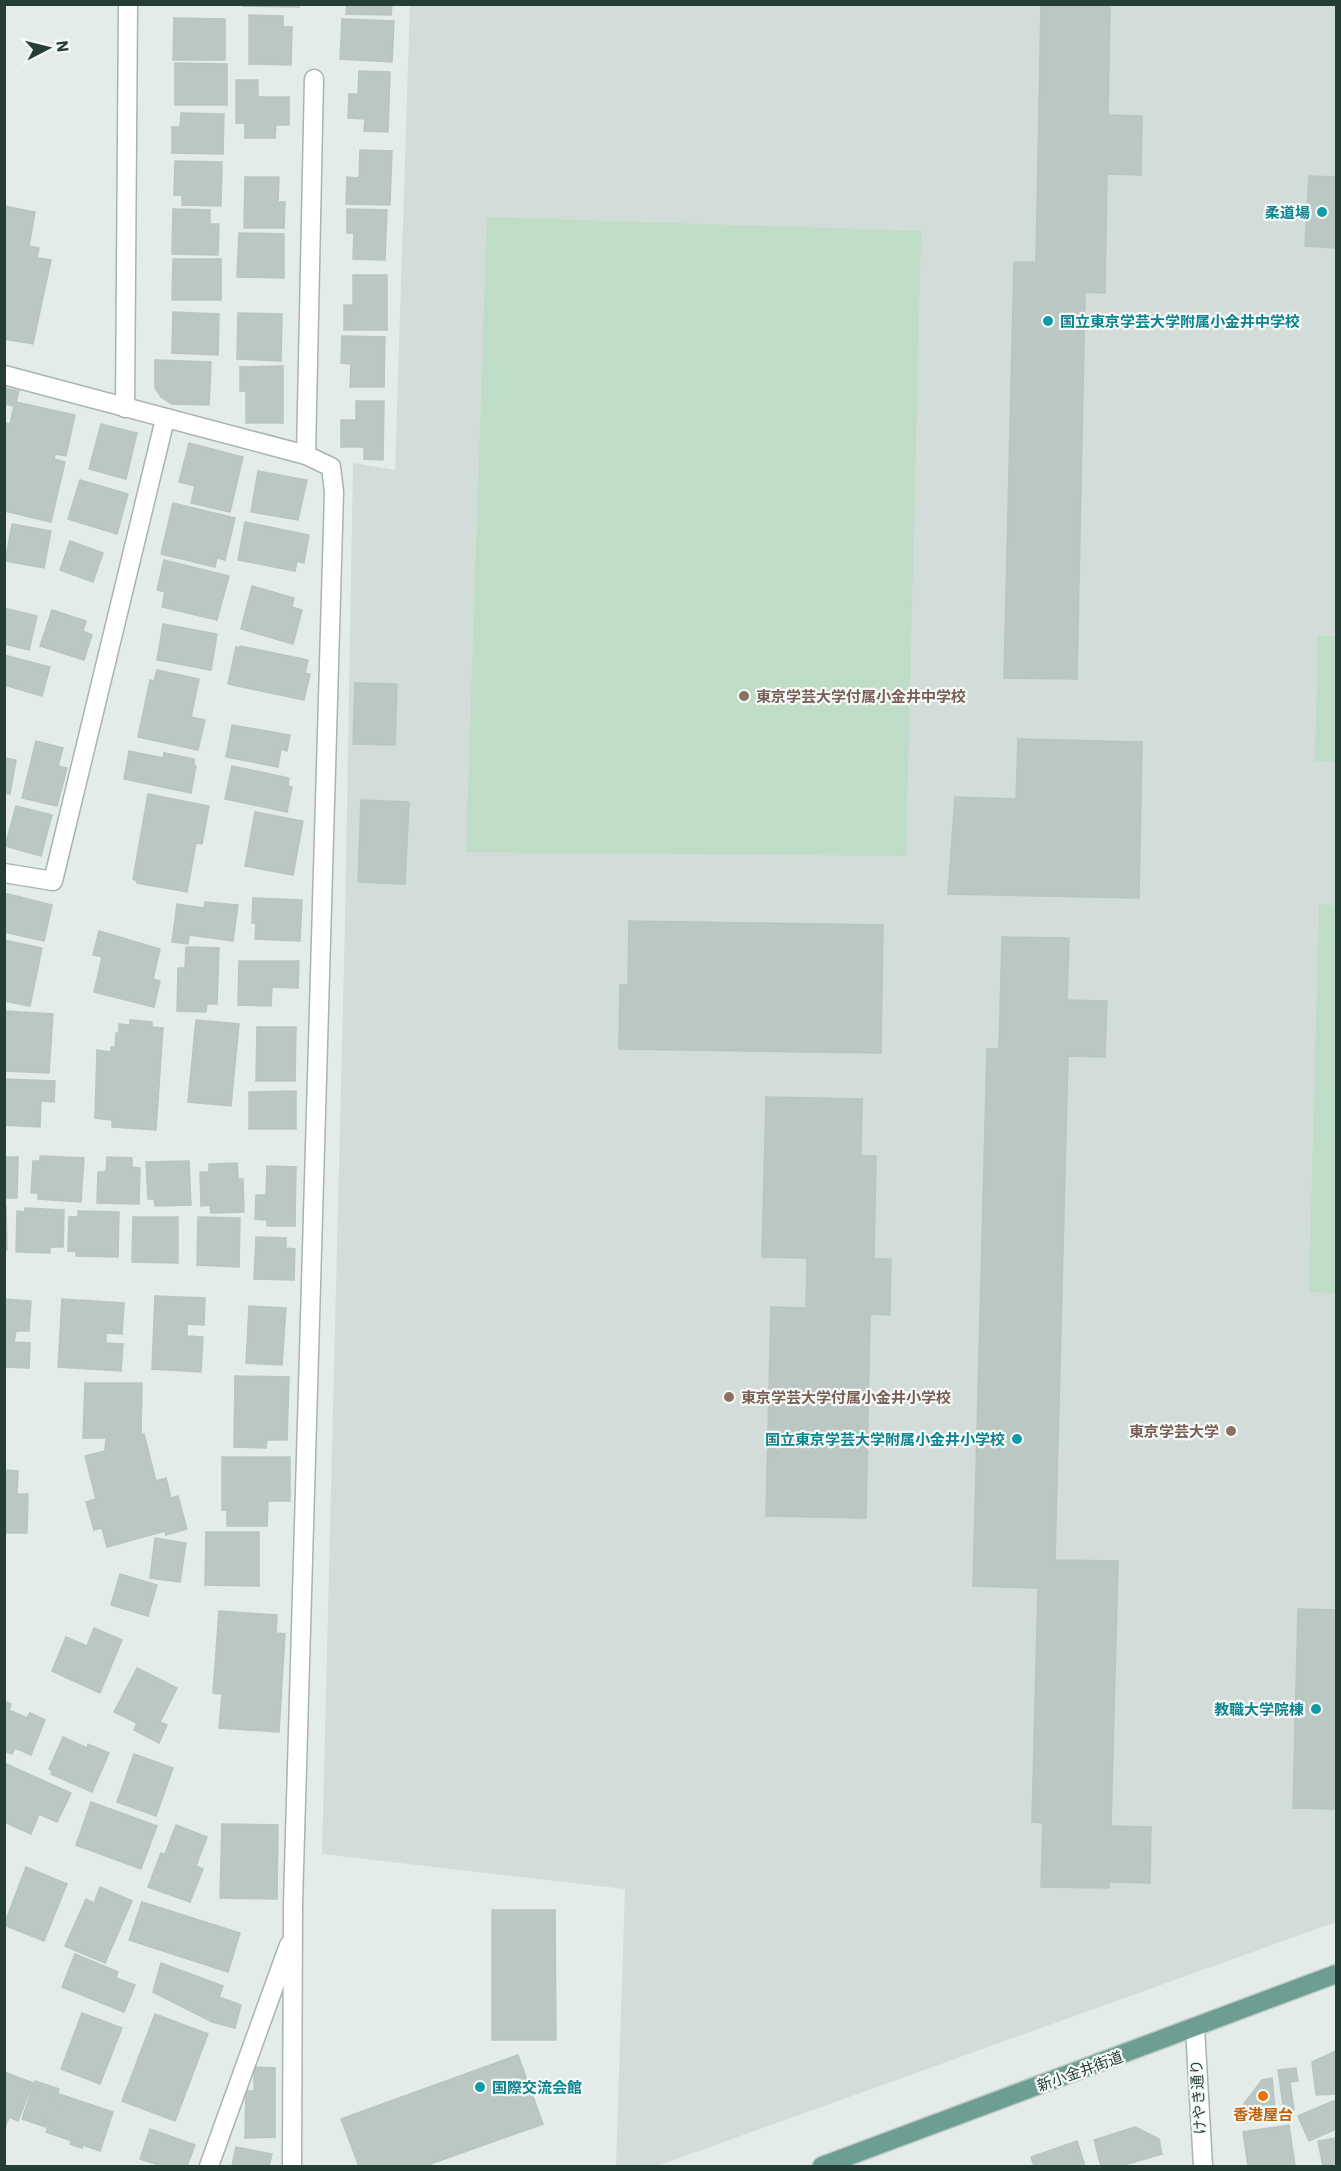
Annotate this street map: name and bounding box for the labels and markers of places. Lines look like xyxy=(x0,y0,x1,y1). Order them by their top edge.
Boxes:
place label: 柔道場 xyxy=(1265,203,1310,222)
marker: 柔道場 xyxy=(1315,205,1329,219)
place label: 国立東京学芸大学附属小金井中学校 xyxy=(1060,312,1300,331)
marker: 国立東京学芸大学附属小金井中学校 xyxy=(1041,314,1055,328)
place label: 東京学芸大学付属小金井中学校 xyxy=(756,687,966,706)
marker: 東京学芸大学付属小金井中学校 xyxy=(737,689,751,703)
place label: 東京学芸大学付属小金井小学校 xyxy=(741,1388,951,1407)
marker: 東京学芸大学付属小金井小学校 xyxy=(722,1390,736,1404)
place label: 東京学芸大学 xyxy=(1129,1422,1219,1441)
marker: 東京学芸大学 xyxy=(1224,1424,1238,1438)
place label: 国立東京学芸大学附属小金井小学校 xyxy=(765,1430,1005,1449)
marker: 国立東京学芸大学附属小金井小学校 xyxy=(1010,1432,1024,1446)
place label: 教職大学院棟 xyxy=(1214,1700,1304,1719)
marker: 教職大学院棟 xyxy=(1309,1702,1323,1716)
place label: 国際交流会館 xyxy=(492,2078,582,2097)
marker: 国際交流会館 xyxy=(473,2080,487,2094)
marker: 香港屋台 xyxy=(1256,2089,1270,2103)
place label: 香港屋台 xyxy=(1233,2105,1293,2124)

